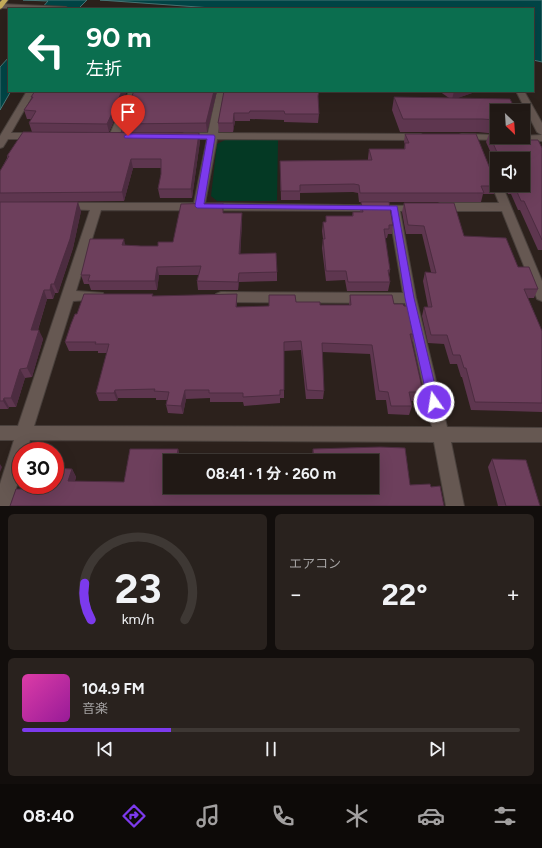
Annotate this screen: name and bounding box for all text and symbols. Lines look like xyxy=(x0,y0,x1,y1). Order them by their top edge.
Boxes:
text: 90 m xyxy=(86,20,151,54)
icon: left xyxy=(20,24,72,76)
text: 左折 xyxy=(86,58,122,80)
pin xyxy=(111,95,145,136)
icon: arrive xyxy=(117,101,139,123)
north arrow xyxy=(490,104,530,144)
map controls xyxy=(490,104,530,192)
button: sound xyxy=(490,152,530,192)
position arrow xyxy=(413,381,455,423)
speed limit sign: 30 xyxy=(12,442,64,494)
text: 08:41 · 1 分 · 260 m xyxy=(206,465,336,483)
text: エアコン xyxy=(289,556,341,571)
text: 23 xyxy=(114,563,161,613)
text: 22° xyxy=(381,576,428,613)
text: − xyxy=(289,581,303,608)
text: + xyxy=(506,581,520,608)
text: km/h xyxy=(121,610,154,628)
text: 104.9 FM xyxy=(82,680,145,698)
text: 音楽 xyxy=(82,701,108,716)
icon: previous xyxy=(94,738,116,760)
icon: pause xyxy=(260,738,282,760)
icon: next xyxy=(426,738,448,760)
icon: directions xyxy=(120,802,148,830)
icon: music xyxy=(194,802,222,830)
icon: phone xyxy=(269,802,297,830)
icon: climate xyxy=(343,802,371,830)
icon: car xyxy=(417,802,445,830)
icon: filters xyxy=(491,802,519,830)
text: 08:40 xyxy=(23,805,74,827)

